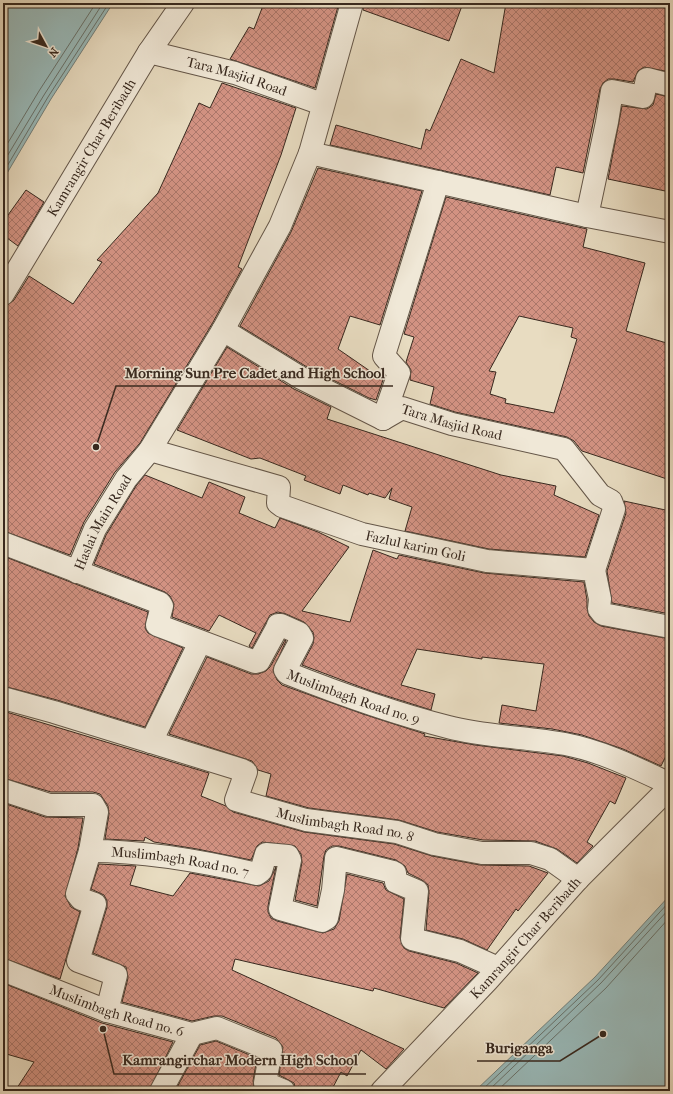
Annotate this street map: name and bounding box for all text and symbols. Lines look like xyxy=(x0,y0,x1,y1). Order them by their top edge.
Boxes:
north arrow xyxy=(26,26,66,66)
text: N xyxy=(45,45,61,60)
street label: Tara Masjid Road xyxy=(185,53,289,100)
street label: Kamrangir Char Beribadh xyxy=(44,76,140,220)
callout: Morning Sun Pre Cadet and High School xyxy=(116,359,393,386)
text: Morning Sun Pre Cadet and High School xyxy=(124,364,386,382)
street label: Tara Masjid Road xyxy=(399,400,504,444)
street label: Haslai Main Road xyxy=(71,471,136,573)
street label: Fazlul karim Goli xyxy=(364,527,467,565)
street label: Muslimbagh Road no. 9 xyxy=(284,666,422,728)
street label: Muslimbagh Road no. 8 xyxy=(274,804,416,846)
street label: Muslimbagh Road no. 7 xyxy=(111,843,251,881)
street label: Kamrangir Char Beribadh xyxy=(467,873,585,1002)
street label: Muslimbagh Road no. 6 xyxy=(47,981,186,1041)
callout: Buriganga xyxy=(477,1034,560,1061)
text: Buriganga xyxy=(485,1039,554,1057)
callout: Kamrangirchar Modern High School xyxy=(114,1047,366,1074)
text: Kamrangirchar Modern High School xyxy=(122,1051,359,1069)

